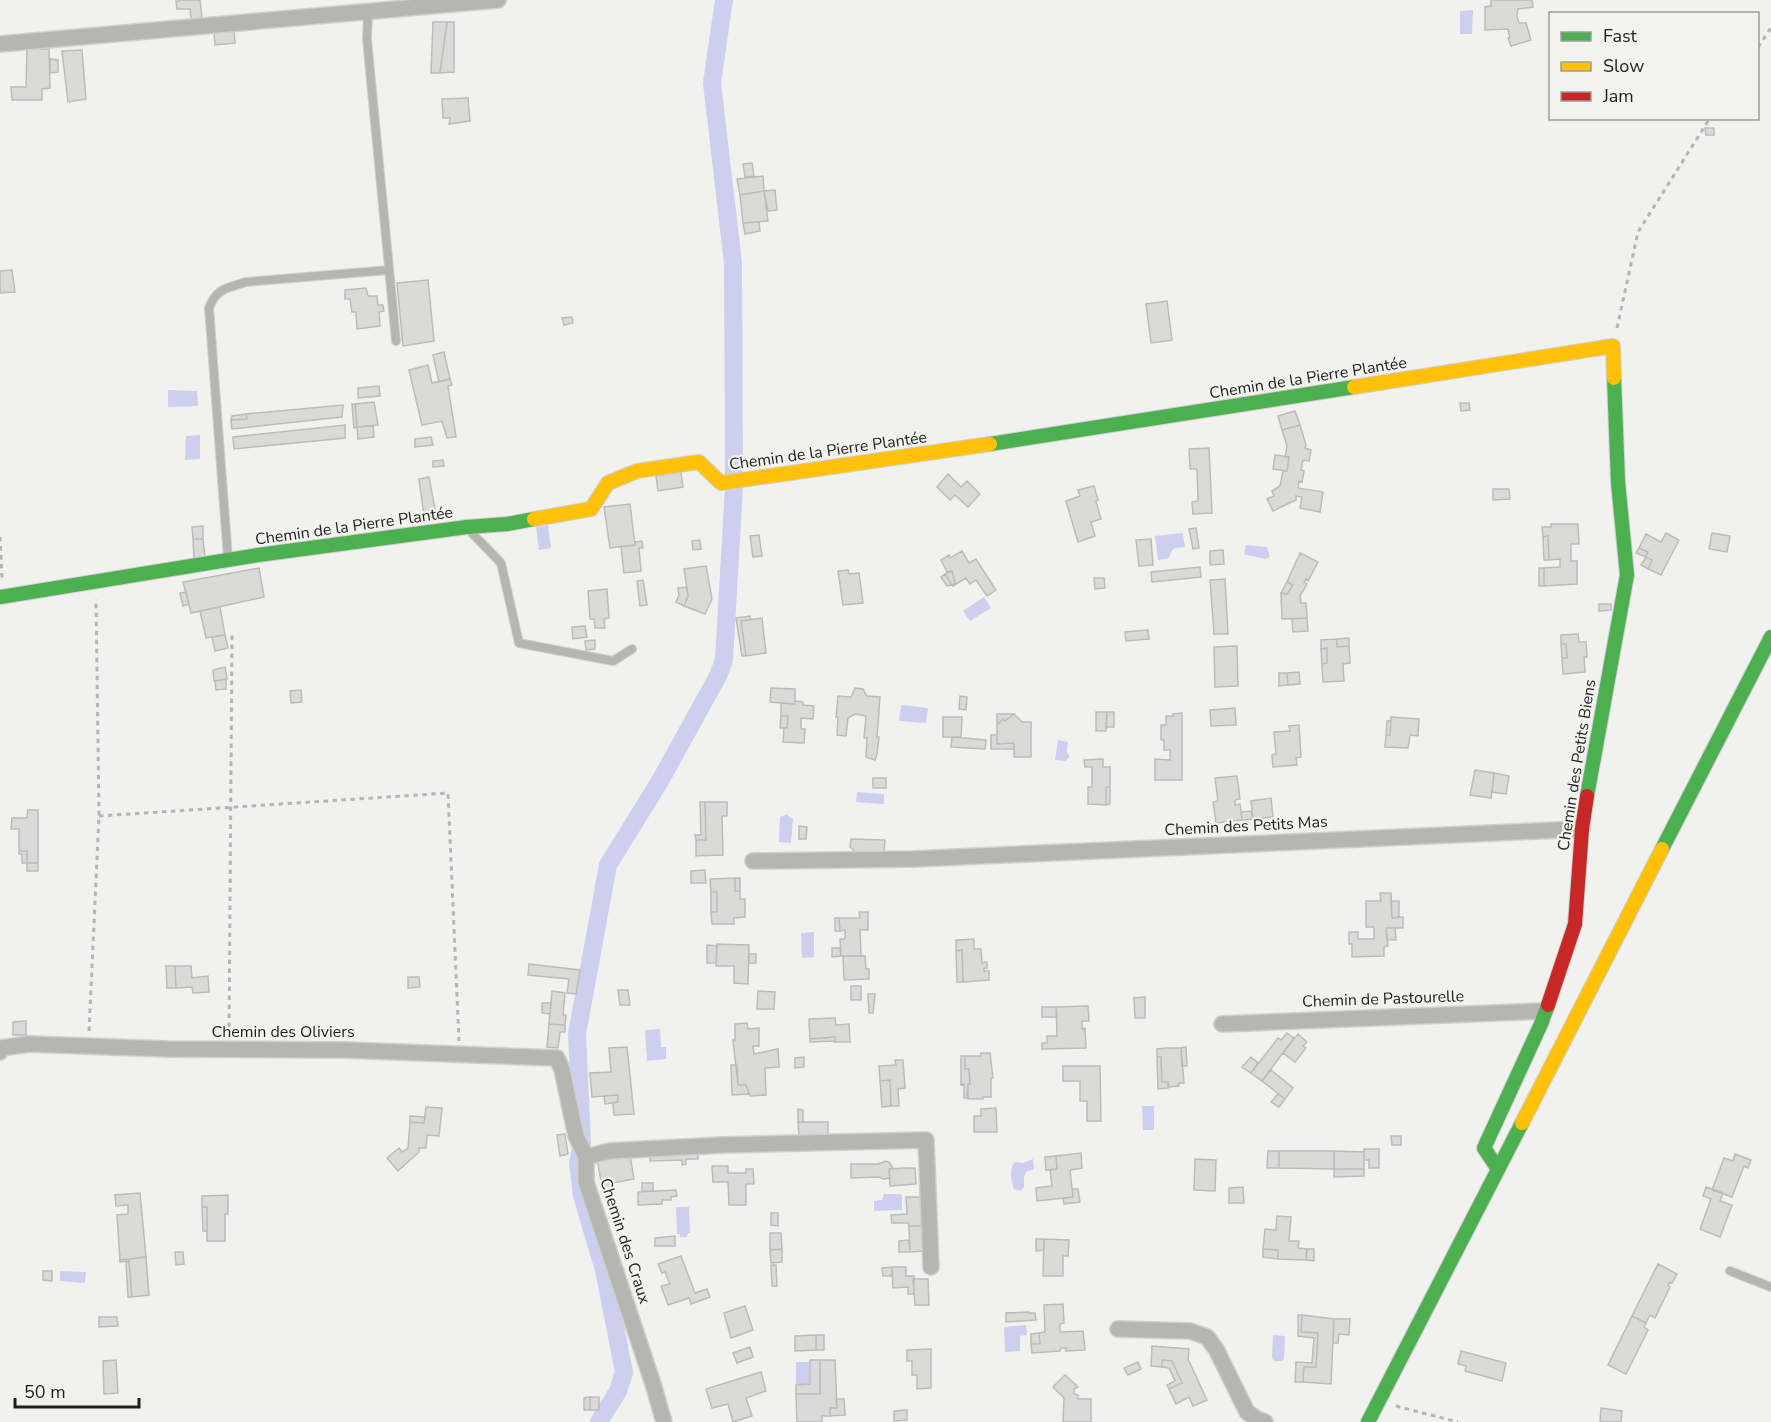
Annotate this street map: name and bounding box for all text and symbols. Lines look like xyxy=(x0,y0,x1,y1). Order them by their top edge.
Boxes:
legend xyxy=(1549,12,1759,120)
text: Fast xyxy=(1603,24,1638,48)
text: Slow xyxy=(1603,54,1644,78)
text: Jam xyxy=(1602,84,1634,108)
street label: Chemin de la Pierre Plantée xyxy=(1208,352,1408,404)
street label: Chemin de la Pierre Plantée xyxy=(728,426,928,476)
street label: Chemin de la Pierre Plantée xyxy=(254,501,454,551)
street label: Chemin des Petits Biens xyxy=(1553,678,1601,852)
street label: Chemin des Petits Mas xyxy=(1164,811,1328,841)
street label: Chemin de Pastourelle xyxy=(1302,985,1464,1013)
street label: Chemin des Oliviers xyxy=(211,1021,355,1043)
street label: Chemin des Craux xyxy=(594,1175,656,1307)
scale bar xyxy=(15,1371,140,1409)
text: 50 m xyxy=(24,1380,66,1404)

